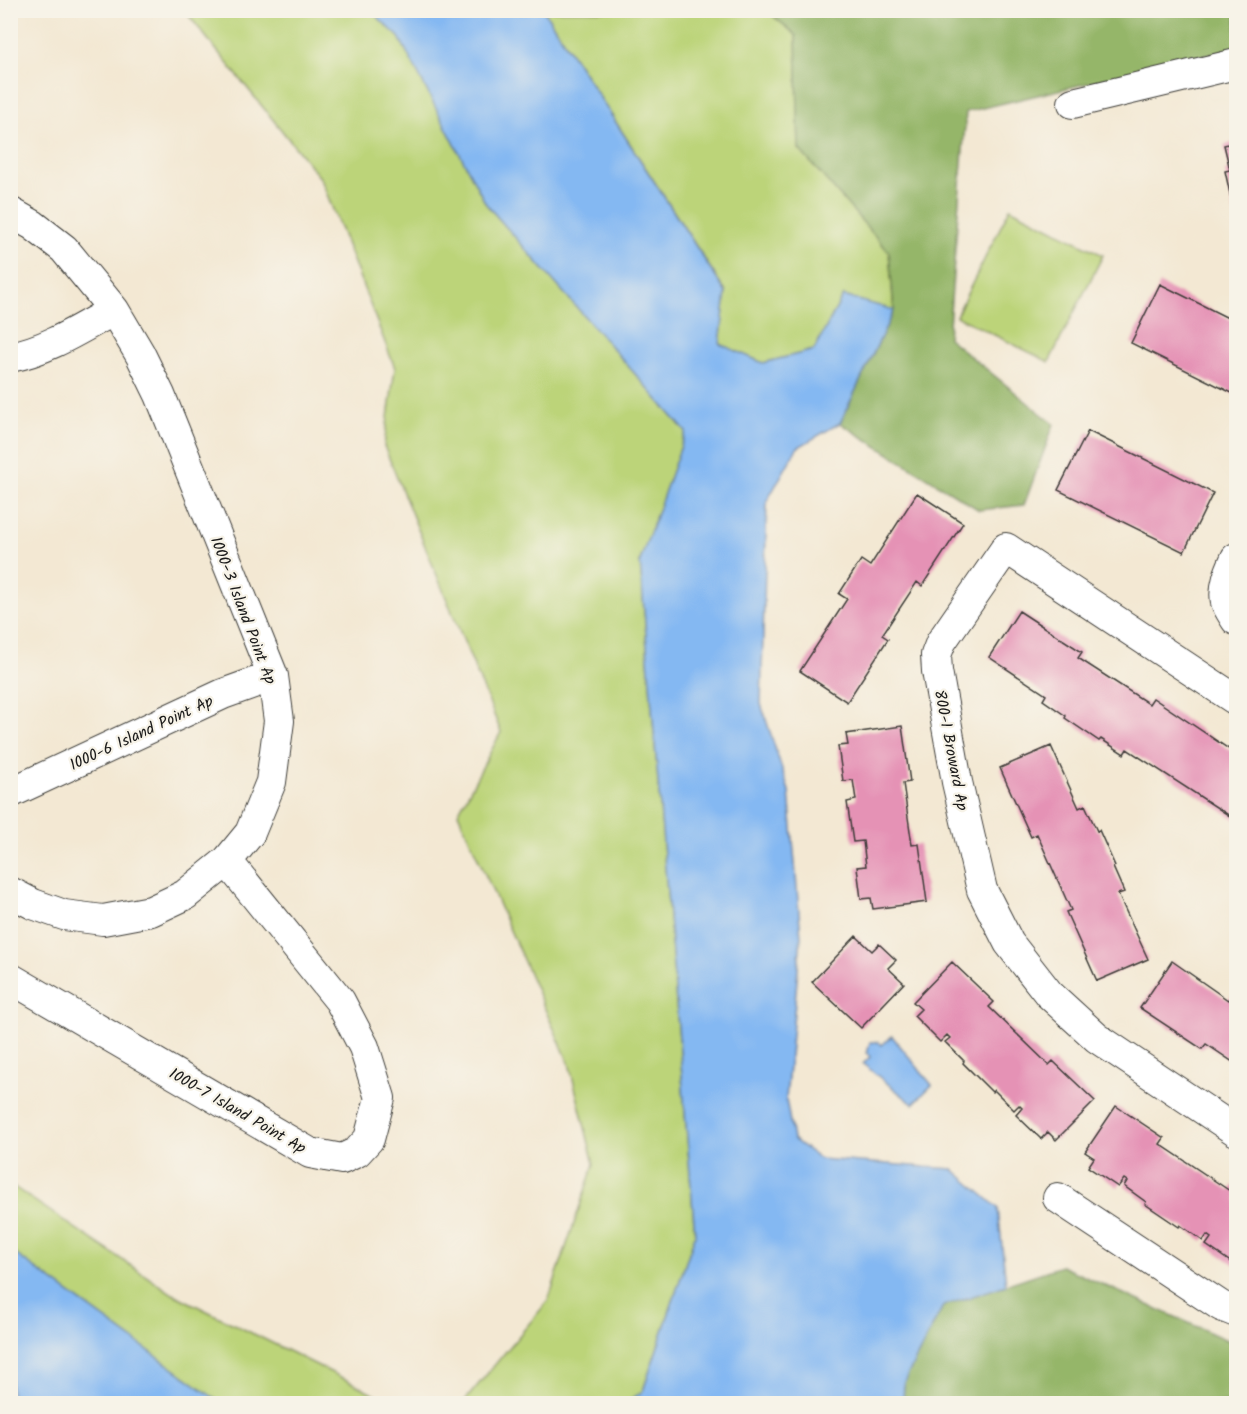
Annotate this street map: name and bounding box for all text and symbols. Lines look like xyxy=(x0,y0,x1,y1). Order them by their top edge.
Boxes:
street label: 1000-3 Island Point Ap xyxy=(203,533,282,688)
street label: 800-1 Broward Ap xyxy=(927,688,975,813)
street label: 1000-6 Island Point Ap xyxy=(66,689,218,778)
street label: 1000-7 Island Point Ap xyxy=(164,1062,311,1161)

